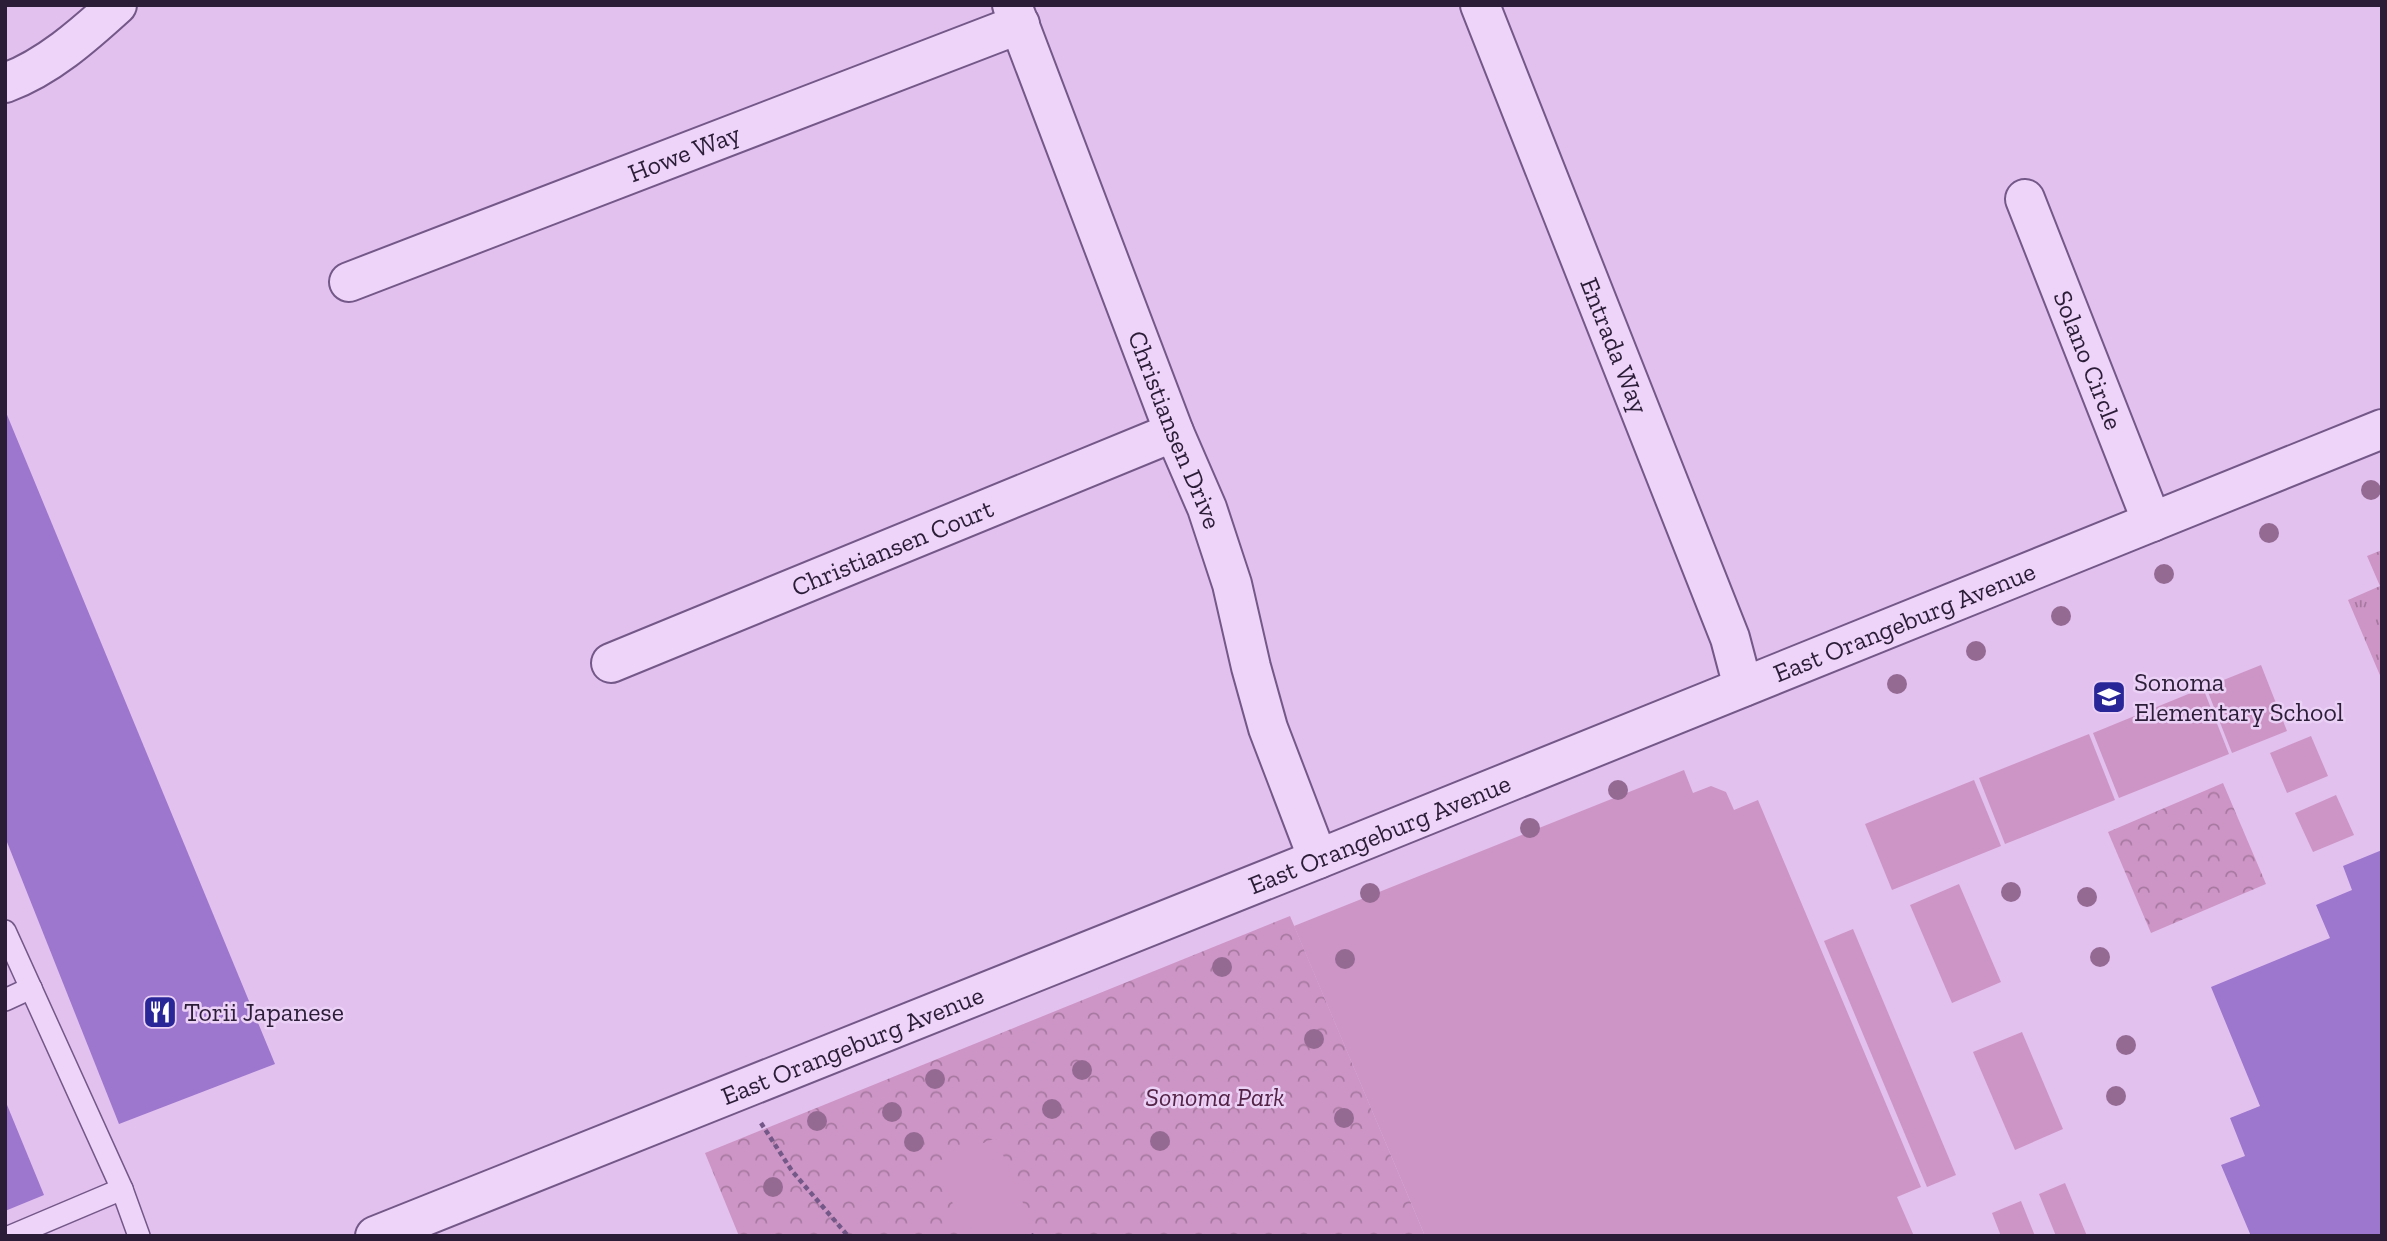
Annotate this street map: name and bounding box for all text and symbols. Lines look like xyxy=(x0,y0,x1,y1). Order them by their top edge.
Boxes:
street label: Howe Way xyxy=(624,117,745,189)
street label: Entrada Way xyxy=(1573,273,1656,419)
street label: Solano Circle xyxy=(2047,286,2130,434)
street label: Christiansen Drive xyxy=(1121,326,1229,533)
street label: Christiansen Court xyxy=(787,492,998,603)
street label: East Orangeburg Avenue xyxy=(1769,555,2040,689)
place label: Sonoma Elementary School xyxy=(2134,666,2344,728)
school or university icon: Sonoma Elementary School xyxy=(2090,678,2128,716)
street label: East Orangeburg Avenue xyxy=(1244,767,1515,901)
street label: East Orangeburg Avenue xyxy=(716,978,988,1112)
restaurant icon: Torii Japanese xyxy=(141,993,179,1031)
place label: Torii Japanese xyxy=(184,996,344,1028)
park label: Sonoma Park xyxy=(1145,1081,1285,1113)

